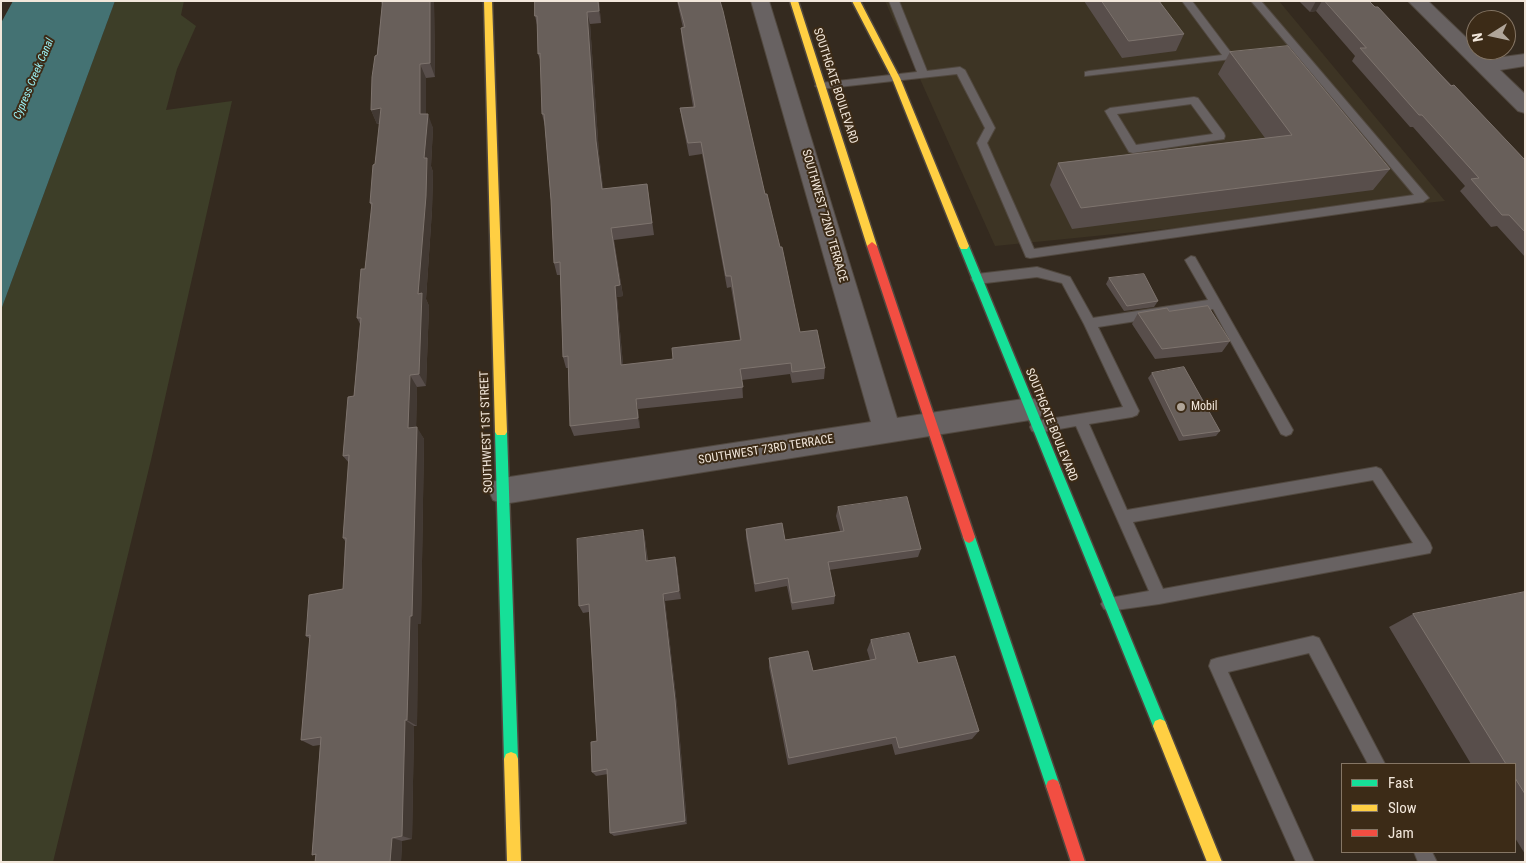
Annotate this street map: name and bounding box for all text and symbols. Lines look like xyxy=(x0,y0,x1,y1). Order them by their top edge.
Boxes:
north arrow xyxy=(1466,10,1516,60)
street label: SOUTHGATE BOULEVARD xyxy=(810,26,860,146)
text: N xyxy=(1469,32,1486,43)
water label: Cypress Creek Canal xyxy=(11,37,57,121)
street label: SOUTHWEST 72ND TERRACE xyxy=(798,148,850,284)
street label: SOUTHGATE BOULEVARD xyxy=(1022,366,1080,484)
street label: SOUTHWEST 1ST STREET xyxy=(478,371,496,493)
place label: Mobil xyxy=(1191,400,1218,414)
marker: Mobil xyxy=(1175,401,1187,413)
street label: SOUTHWEST 73RD TERRACE xyxy=(697,432,835,468)
legend xyxy=(1341,763,1516,853)
text: Fast xyxy=(1388,774,1413,792)
text: Slow xyxy=(1388,799,1417,817)
text: Jam xyxy=(1388,824,1414,842)

